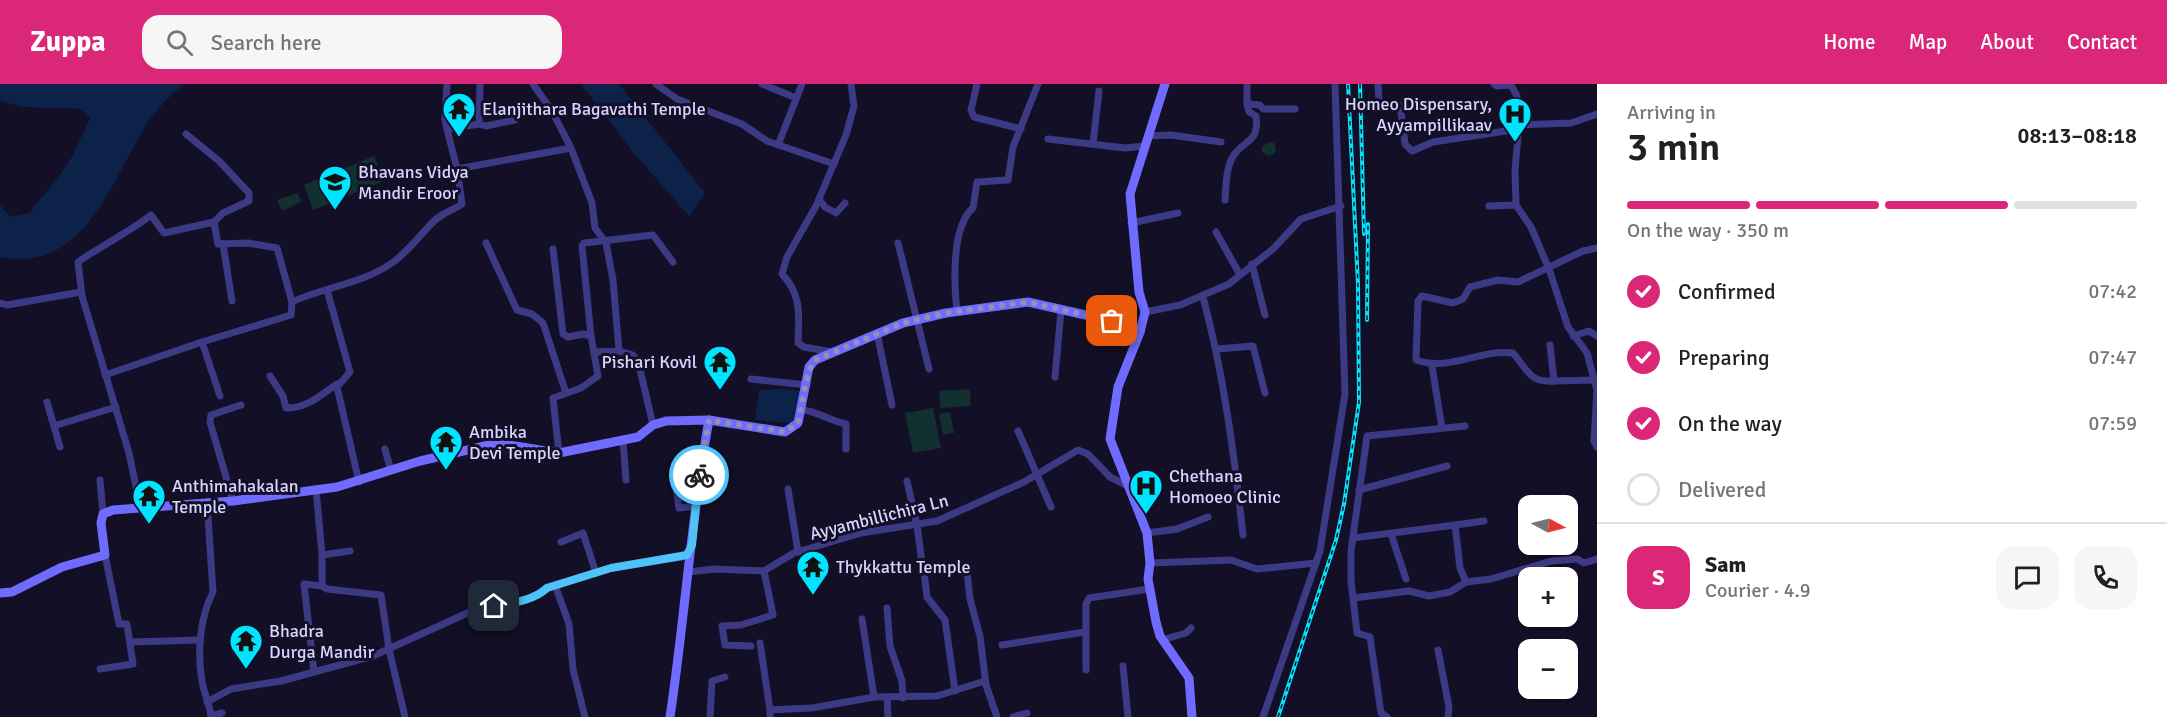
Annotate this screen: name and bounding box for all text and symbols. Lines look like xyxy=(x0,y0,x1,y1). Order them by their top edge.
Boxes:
search box xyxy=(142,15,562,69)
text: Zuppa xyxy=(30,25,106,59)
icon: search xyxy=(163,26,196,59)
text: Search here xyxy=(211,29,322,56)
text: Home xyxy=(1823,29,1876,55)
text: Map xyxy=(1909,29,1947,55)
text: About xyxy=(1980,29,2034,55)
text: Contact xyxy=(2067,29,2137,55)
temple icon: Elanjithara Bagavathi Temple xyxy=(441,91,477,138)
place label: Homeo Dispensary, Ayyampillikaav xyxy=(1345,93,1493,136)
hospital icon: Homeo Dispensary, Ayyampillikaav xyxy=(1497,96,1533,143)
place label: Elanjithara Bagavathi Temple xyxy=(482,98,706,120)
text: Arriving in xyxy=(1627,100,1716,125)
text: 08:13–08:18 xyxy=(2018,122,2137,149)
text: 3 min xyxy=(1627,123,1720,171)
place label: Bhavans Vidya Mandir Eroor xyxy=(358,161,469,204)
school or university icon: Bhavans Vidya Mandir Eroor xyxy=(317,164,353,211)
text: On the way · 350 m xyxy=(1627,218,1789,243)
icon: check xyxy=(1627,275,1660,308)
text: Confirmed xyxy=(1678,278,1776,305)
text: 07:42 xyxy=(2088,279,2137,304)
pin xyxy=(1086,295,1137,346)
icon: bag xyxy=(1095,304,1128,337)
icon: check xyxy=(1627,341,1660,374)
temple icon: Pishari Kovil xyxy=(702,344,738,391)
text: Preparing xyxy=(1678,344,1770,371)
text: 07:47 xyxy=(2088,345,2137,370)
place label: Pishari Kovil xyxy=(602,351,697,373)
icon: check xyxy=(1627,407,1660,440)
text: On the way xyxy=(1678,410,1782,437)
text: 07:59 xyxy=(2088,411,2137,436)
place label: Ambika Devi Temple xyxy=(469,421,561,464)
temple icon: Ambika Devi Temple xyxy=(428,424,464,471)
courier xyxy=(669,445,729,505)
icon: bike xyxy=(683,459,716,492)
place label: Chethana Homoeo Clinic xyxy=(1169,465,1281,508)
hospital icon: Chethana Homoeo Clinic xyxy=(1128,468,1164,515)
place label: Anthimahakalan Temple xyxy=(172,475,299,518)
text: Delivered xyxy=(1678,476,1766,503)
temple icon: Anthimahakalan Temple xyxy=(131,478,167,525)
street label: Ayyambillichira Ln xyxy=(807,489,951,545)
north arrow xyxy=(1518,495,1578,555)
map controls xyxy=(1518,495,1578,699)
button: chat xyxy=(1996,546,2059,609)
button: phone xyxy=(2074,546,2137,609)
temple icon: Thykkattu Temple xyxy=(795,549,831,596)
text: Sam xyxy=(1705,551,1746,578)
place label: Thykkattu Temple xyxy=(836,556,971,578)
text: S xyxy=(1652,564,1665,591)
button: + xyxy=(1518,567,1578,627)
text: Courier · 4.9 xyxy=(1705,578,1811,603)
pin xyxy=(468,580,519,631)
icon: home xyxy=(477,589,510,622)
place label: Bhadra Durga Mandir xyxy=(269,620,374,663)
temple icon: Bhadra Durga Mandir xyxy=(228,623,264,670)
button: − xyxy=(1518,639,1578,699)

